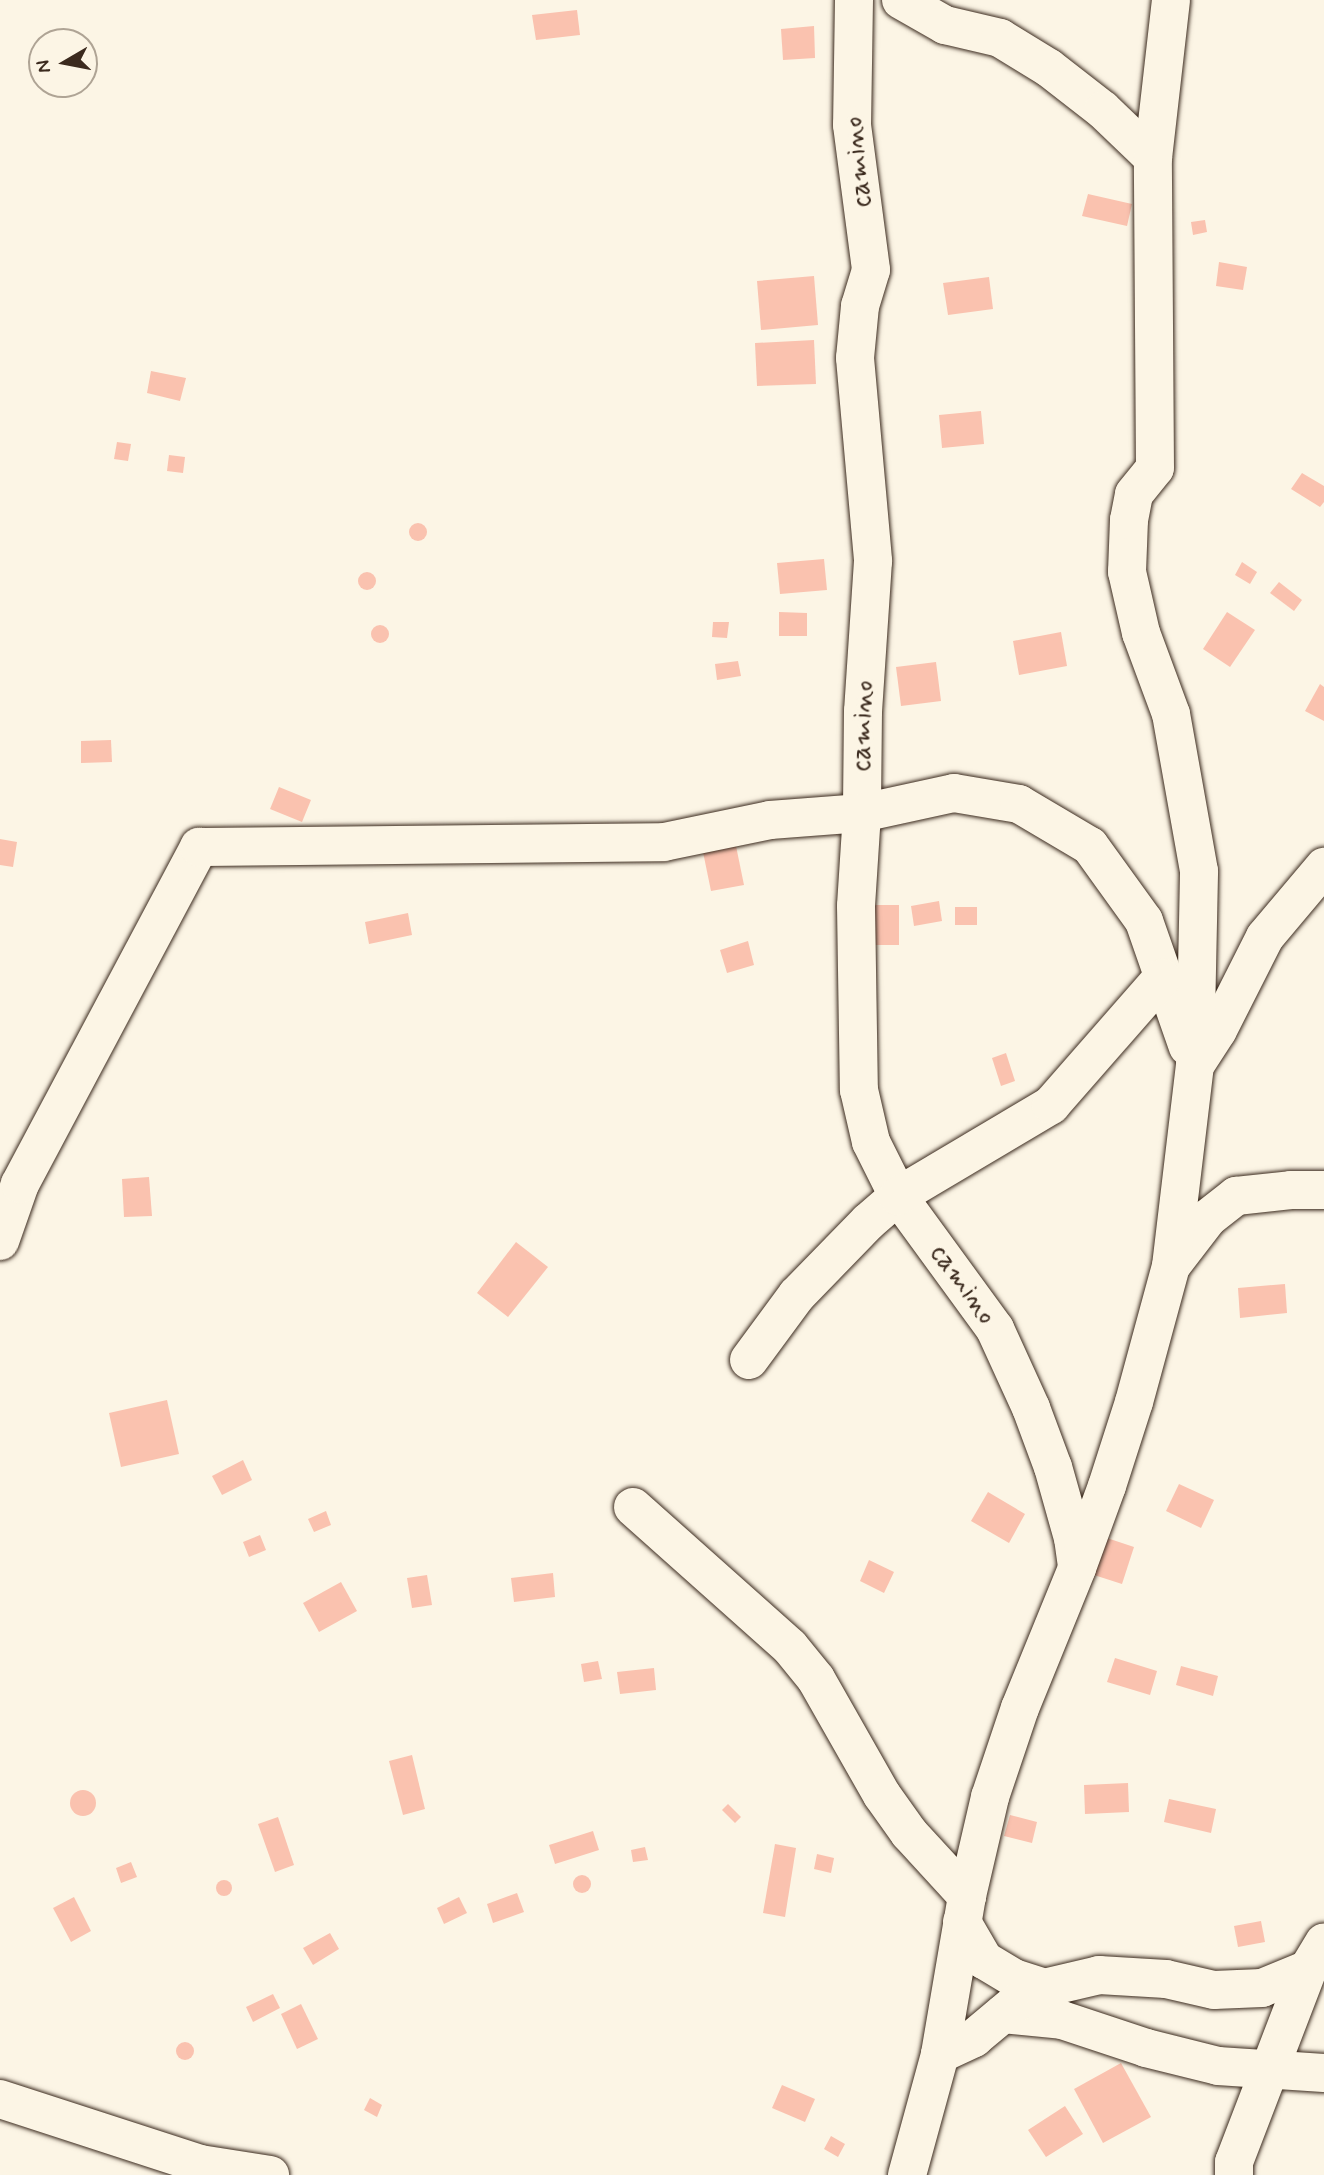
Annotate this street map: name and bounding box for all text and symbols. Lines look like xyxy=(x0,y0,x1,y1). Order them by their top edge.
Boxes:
north arrow xyxy=(28,28,98,98)
text: N xyxy=(30,58,57,75)
street label: camino xyxy=(838,115,880,209)
street label: camino xyxy=(846,680,882,772)
street label: camino xyxy=(922,1238,1002,1332)

